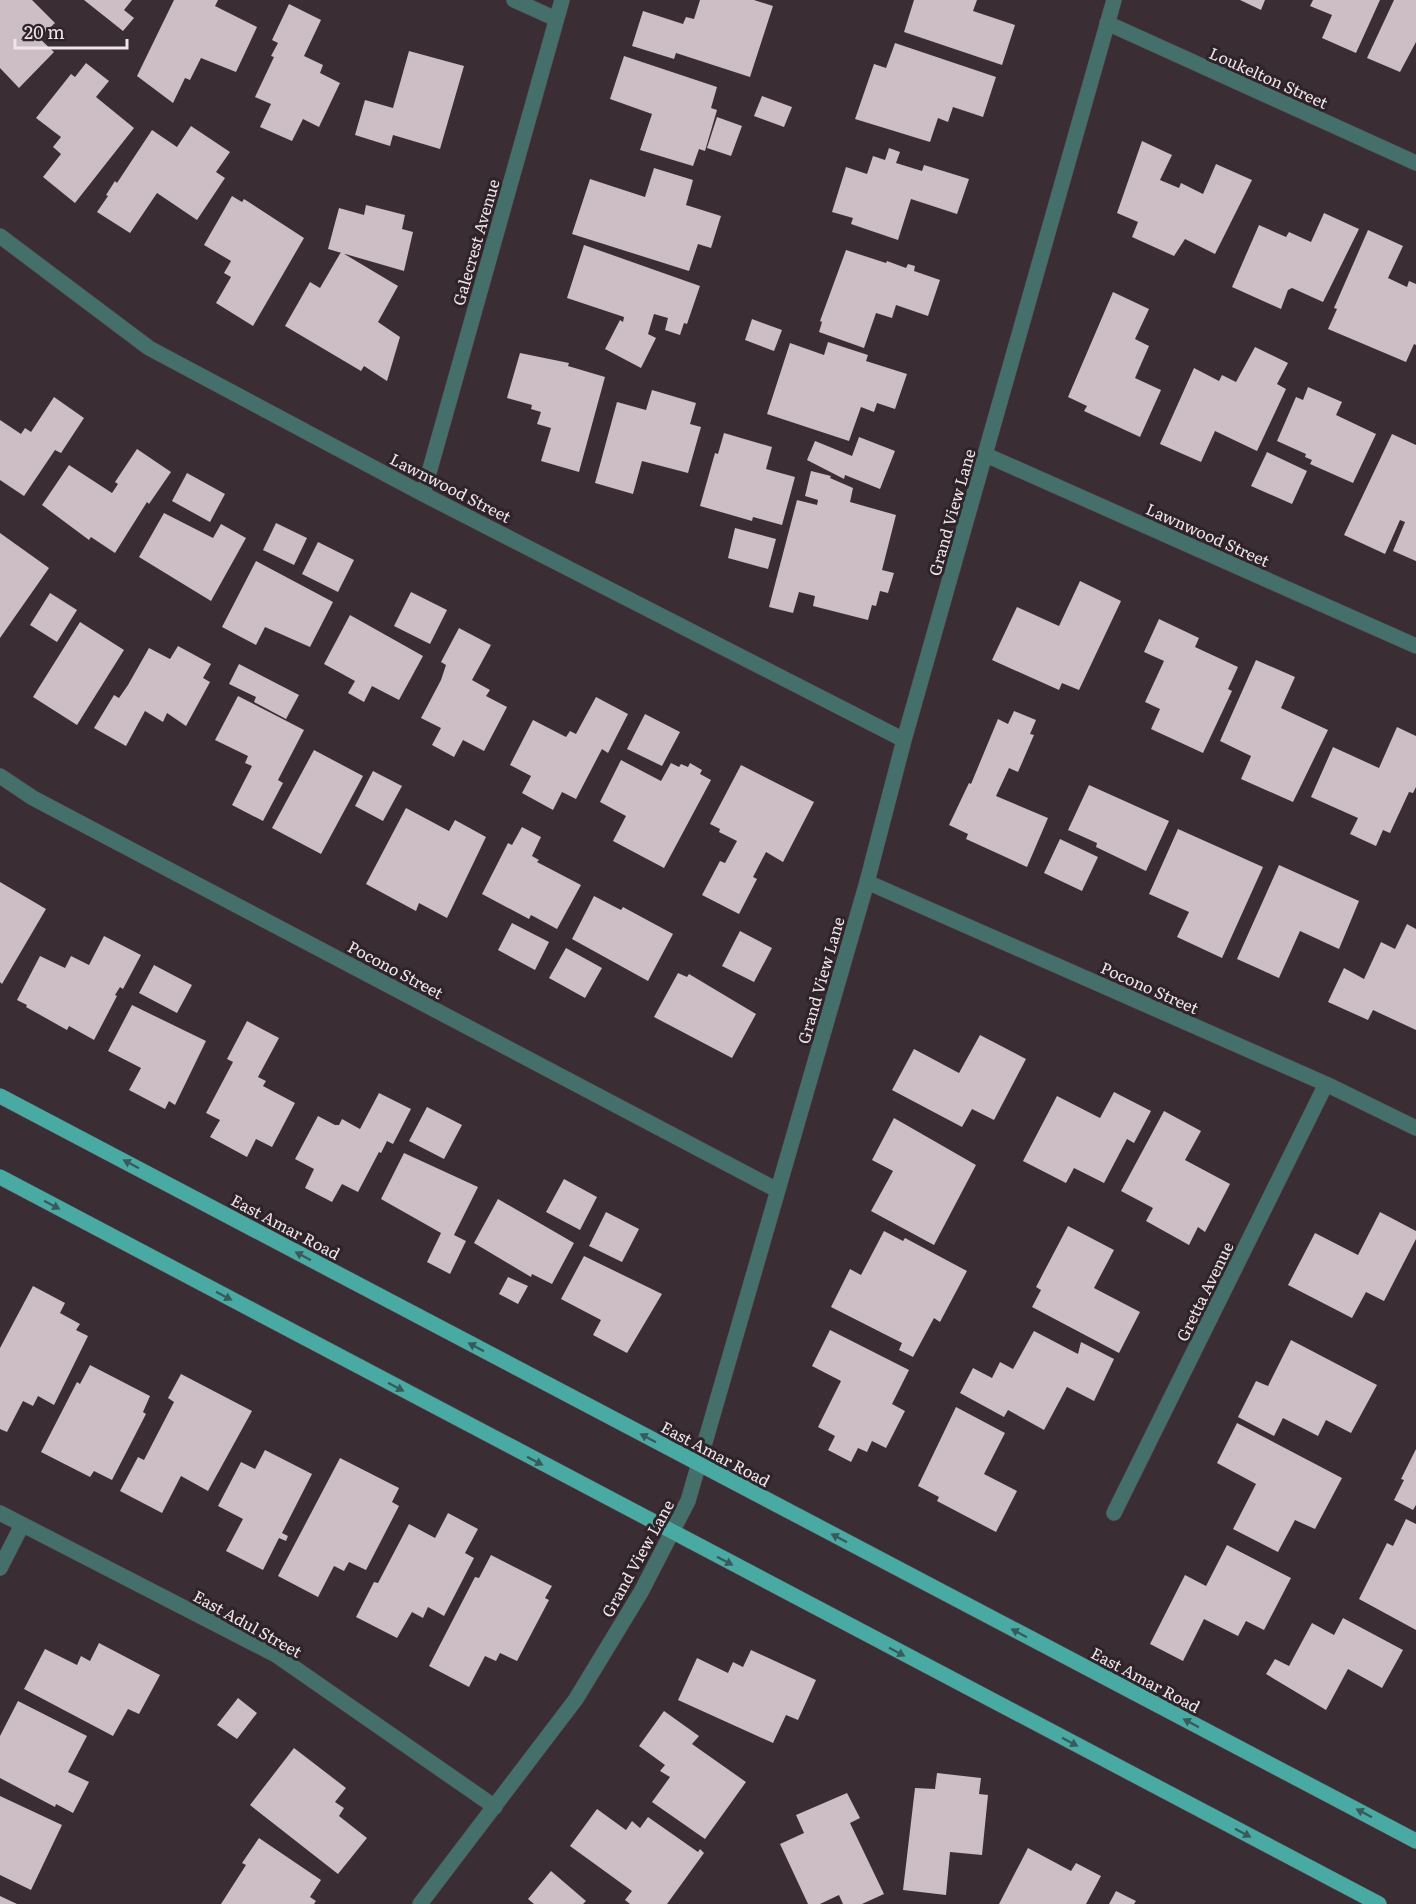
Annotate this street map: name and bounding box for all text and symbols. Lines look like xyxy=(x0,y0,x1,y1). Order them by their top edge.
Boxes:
scale bar xyxy=(15,12,128,50)
text: 20 m xyxy=(24,18,65,45)
street label: Loukelton Street xyxy=(1206,40,1333,114)
street label: Galecrest Avenue xyxy=(445,176,505,308)
street label: Lawnwood Street xyxy=(386,446,516,528)
street label: Grand View Lane xyxy=(921,446,981,578)
street label: Lawnwood Street xyxy=(1142,496,1274,572)
street label: Grand View Lane xyxy=(790,914,850,1046)
street label: Pocono Street xyxy=(344,934,448,1004)
street label: Pocono Street xyxy=(1097,955,1203,1020)
one-way arrow xyxy=(122,1159,139,1169)
street label: East Amar Road xyxy=(227,1187,345,1265)
one-way arrow xyxy=(43,1200,60,1210)
street label: Gretta Avenue xyxy=(1169,1237,1239,1345)
one-way arrow xyxy=(295,1251,312,1260)
one-way arrow xyxy=(216,1291,233,1301)
one-way arrow xyxy=(467,1342,484,1352)
one-way arrow xyxy=(388,1382,405,1392)
street label: East Amar Road xyxy=(657,1414,775,1492)
one-way arrow xyxy=(640,1433,657,1443)
one-way arrow xyxy=(527,1456,544,1466)
street label: Grand View Lane xyxy=(595,1495,679,1621)
one-way arrow xyxy=(831,1533,848,1543)
one-way arrow xyxy=(716,1557,733,1566)
street label: East Adul Street xyxy=(189,1583,307,1663)
one-way arrow xyxy=(1010,1628,1027,1637)
street label: East Amar Road xyxy=(1087,1640,1205,1718)
one-way arrow xyxy=(889,1647,906,1657)
one-way arrow xyxy=(1183,1718,1200,1728)
one-way arrow xyxy=(1061,1737,1079,1747)
one-way arrow xyxy=(1355,1809,1373,1819)
one-way arrow xyxy=(1235,1828,1252,1838)

